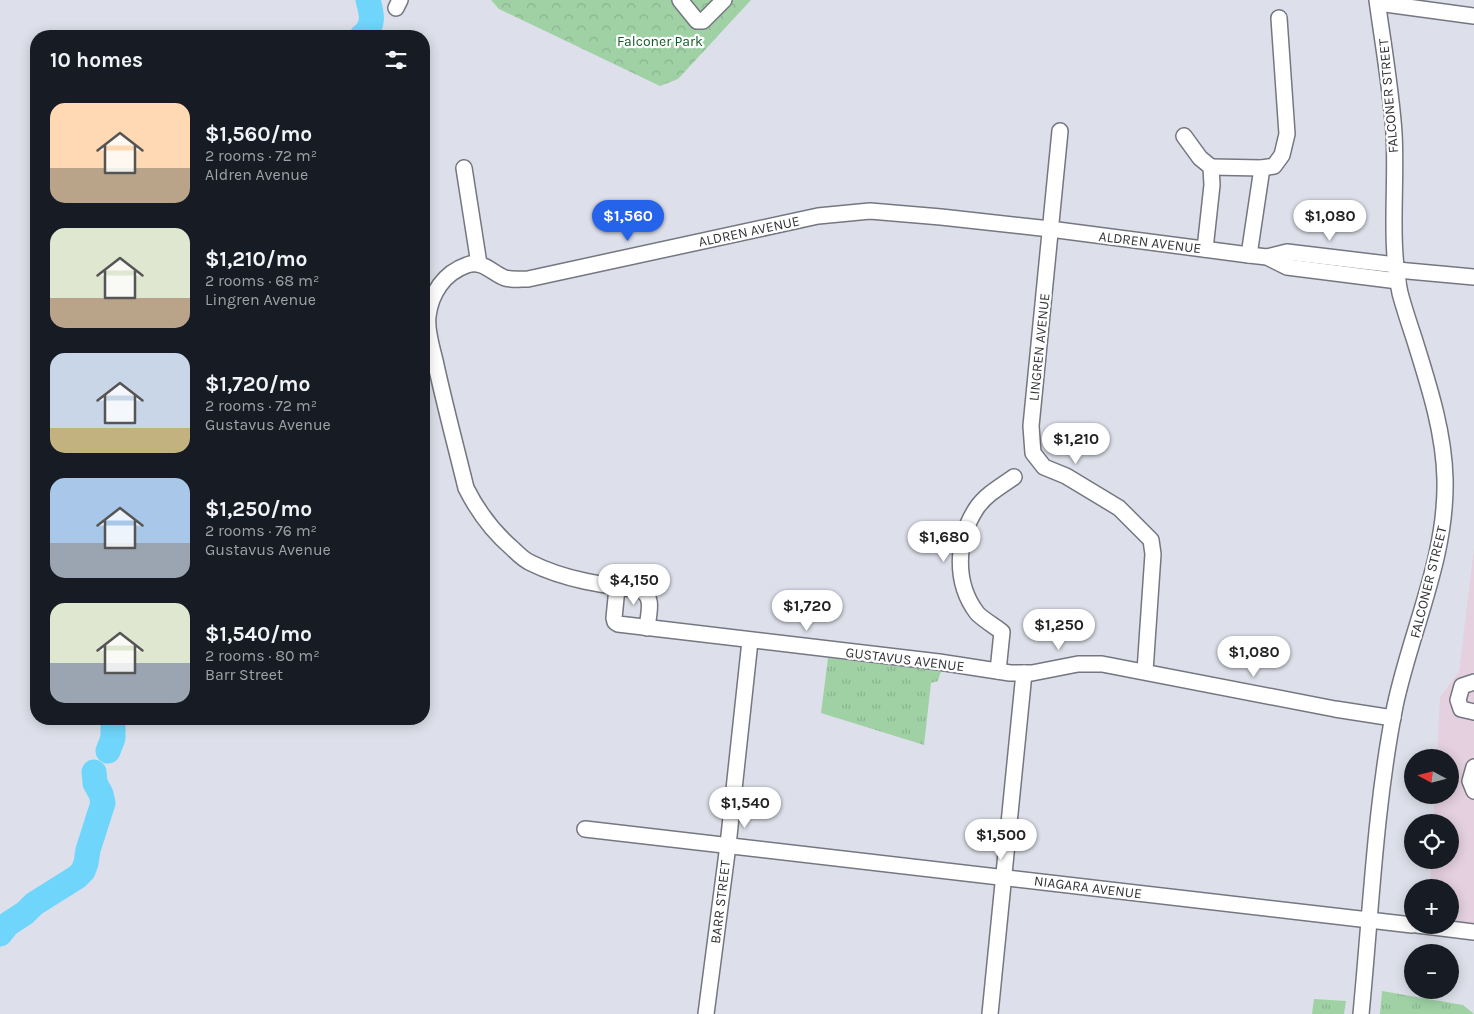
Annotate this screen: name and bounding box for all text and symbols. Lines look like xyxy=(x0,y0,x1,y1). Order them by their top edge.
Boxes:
park label: Falconer Park xyxy=(617,33,703,50)
street label: FALCONER STREET xyxy=(1375,38,1402,154)
icon: filters xyxy=(382,46,410,74)
text: 10 homes xyxy=(50,48,143,72)
text: $1,560/mo xyxy=(205,122,312,146)
icon: home xyxy=(90,123,150,183)
text: 2 rooms · 72 m² xyxy=(205,146,317,165)
text: Aldren Avenue xyxy=(205,165,308,184)
pin: $1,560 xyxy=(587,200,669,242)
pin: $1,080 xyxy=(1289,200,1371,242)
text: $1,560 xyxy=(603,206,653,225)
text: $1,080 xyxy=(1304,206,1356,225)
street label: ALDREN AVENUE xyxy=(697,212,801,251)
street label: ALDREN AVENUE xyxy=(1098,228,1202,257)
text: $1,210/mo xyxy=(205,247,307,271)
icon: home xyxy=(90,248,150,308)
text: 2 rooms · 68 m² xyxy=(205,271,319,290)
text: Lingren Avenue xyxy=(205,290,316,309)
street label: LINGREN AVENUE xyxy=(1025,292,1054,402)
text: $1,720/mo xyxy=(205,372,310,396)
icon: home xyxy=(90,373,150,433)
text: 2 rooms · 72 m² xyxy=(205,396,317,415)
text: Gustavus Avenue xyxy=(205,415,331,434)
pin: $1,210 xyxy=(1035,422,1117,465)
text: $1,210 xyxy=(1053,429,1099,448)
text: $1,250/mo xyxy=(205,497,312,521)
icon: home xyxy=(90,498,150,558)
pin: $1,680 xyxy=(903,520,985,563)
text: 2 rooms · 76 m² xyxy=(205,521,317,540)
street label: FALCONER STREET xyxy=(1406,524,1451,640)
text: $1,680 xyxy=(919,527,969,546)
text: Gustavus Avenue xyxy=(205,540,331,559)
pin: $4,150 xyxy=(593,564,675,606)
text: $4,150 xyxy=(609,570,659,589)
pin: $1,720 xyxy=(766,590,848,632)
text: $1,720 xyxy=(783,596,831,615)
pin: $1,250 xyxy=(1018,608,1100,651)
text: $1,250 xyxy=(1034,615,1084,634)
text: $1,540/mo xyxy=(205,622,312,646)
icon: home xyxy=(90,623,150,683)
pin: $1,080 xyxy=(1213,636,1295,678)
text: $1,080 xyxy=(1228,642,1280,661)
street label: GUSTAVUS AVENUE xyxy=(845,644,965,675)
text: 2 rooms · 80 m² xyxy=(205,646,320,665)
text: Barr Street xyxy=(205,665,283,684)
north arrow xyxy=(1404,749,1459,804)
map controls xyxy=(1404,749,1459,999)
pin: $1,540 xyxy=(704,786,786,829)
text: $1,540 xyxy=(720,793,770,812)
button: locate xyxy=(1404,814,1459,869)
pin: $1,500 xyxy=(960,818,1042,861)
text: $1,500 xyxy=(976,825,1026,844)
street label: BARR STREET xyxy=(707,859,734,945)
street label: NIAGARA AVENUE xyxy=(1033,872,1143,903)
button: + xyxy=(1404,879,1459,934)
button: − xyxy=(1404,944,1459,999)

